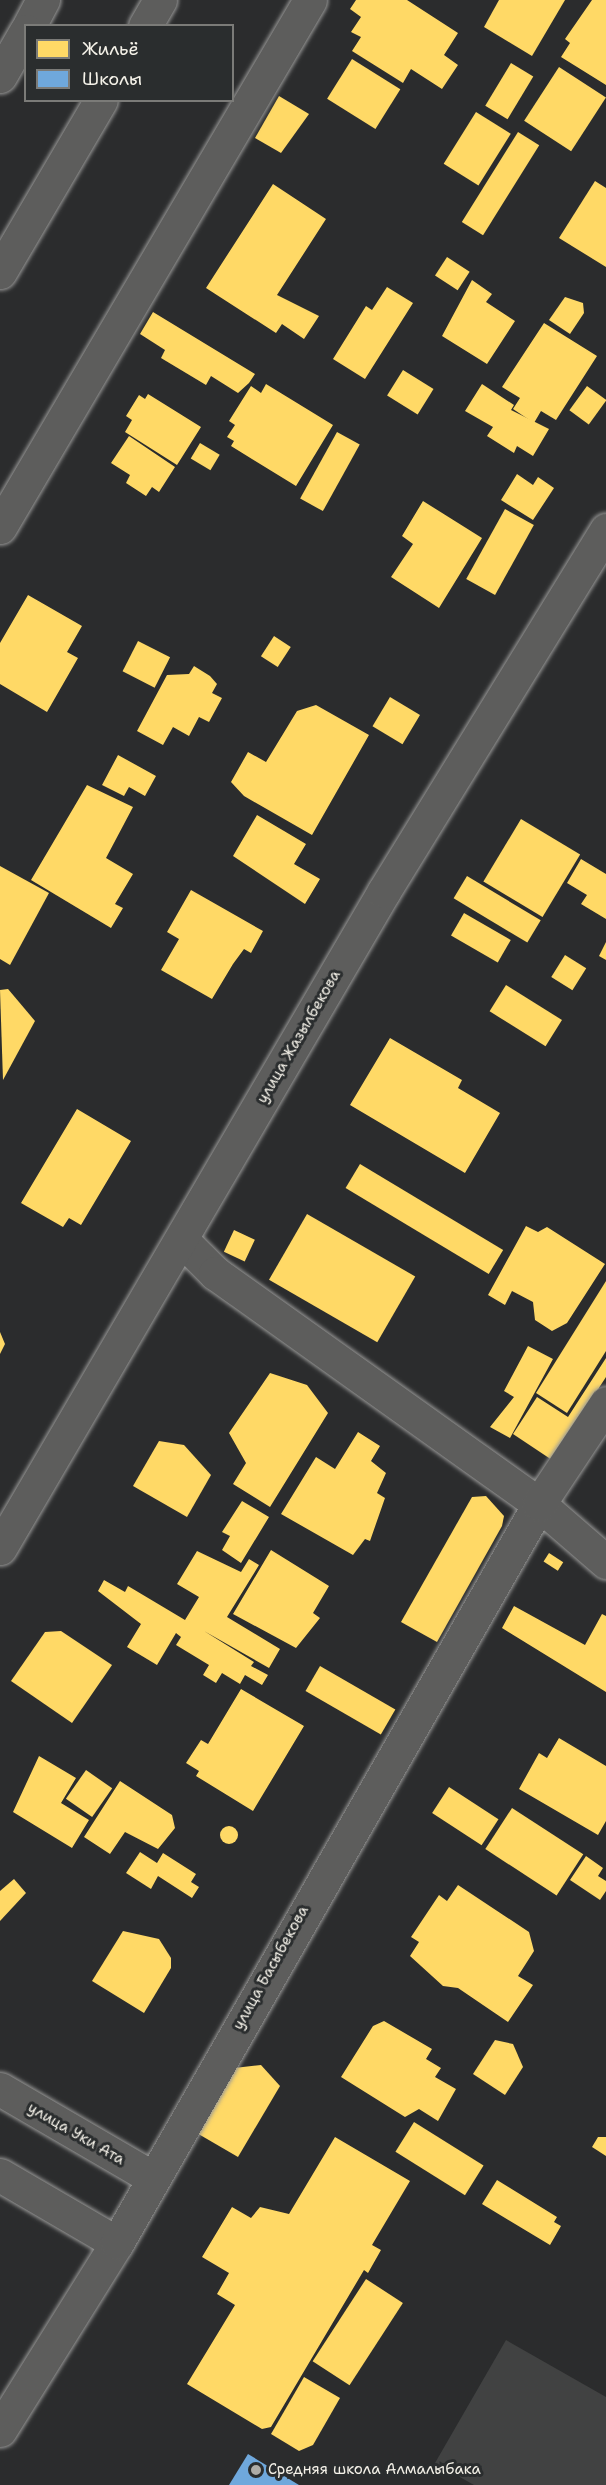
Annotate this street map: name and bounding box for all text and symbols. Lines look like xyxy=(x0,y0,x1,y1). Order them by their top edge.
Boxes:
legend xyxy=(24,24,234,102)
text: Жильё xyxy=(82,37,139,61)
text: Школы xyxy=(82,67,142,91)
street label: улица Жазылбекова xyxy=(254,967,344,1107)
street label: улица Басыбекова xyxy=(229,1903,313,2033)
street label: улица Уки Ата xyxy=(24,2099,128,2169)
place label: Средняя школа Алмалыбака xyxy=(268,2461,481,2479)
marker: Средняя школа Алмалыбака xyxy=(249,2463,263,2477)

